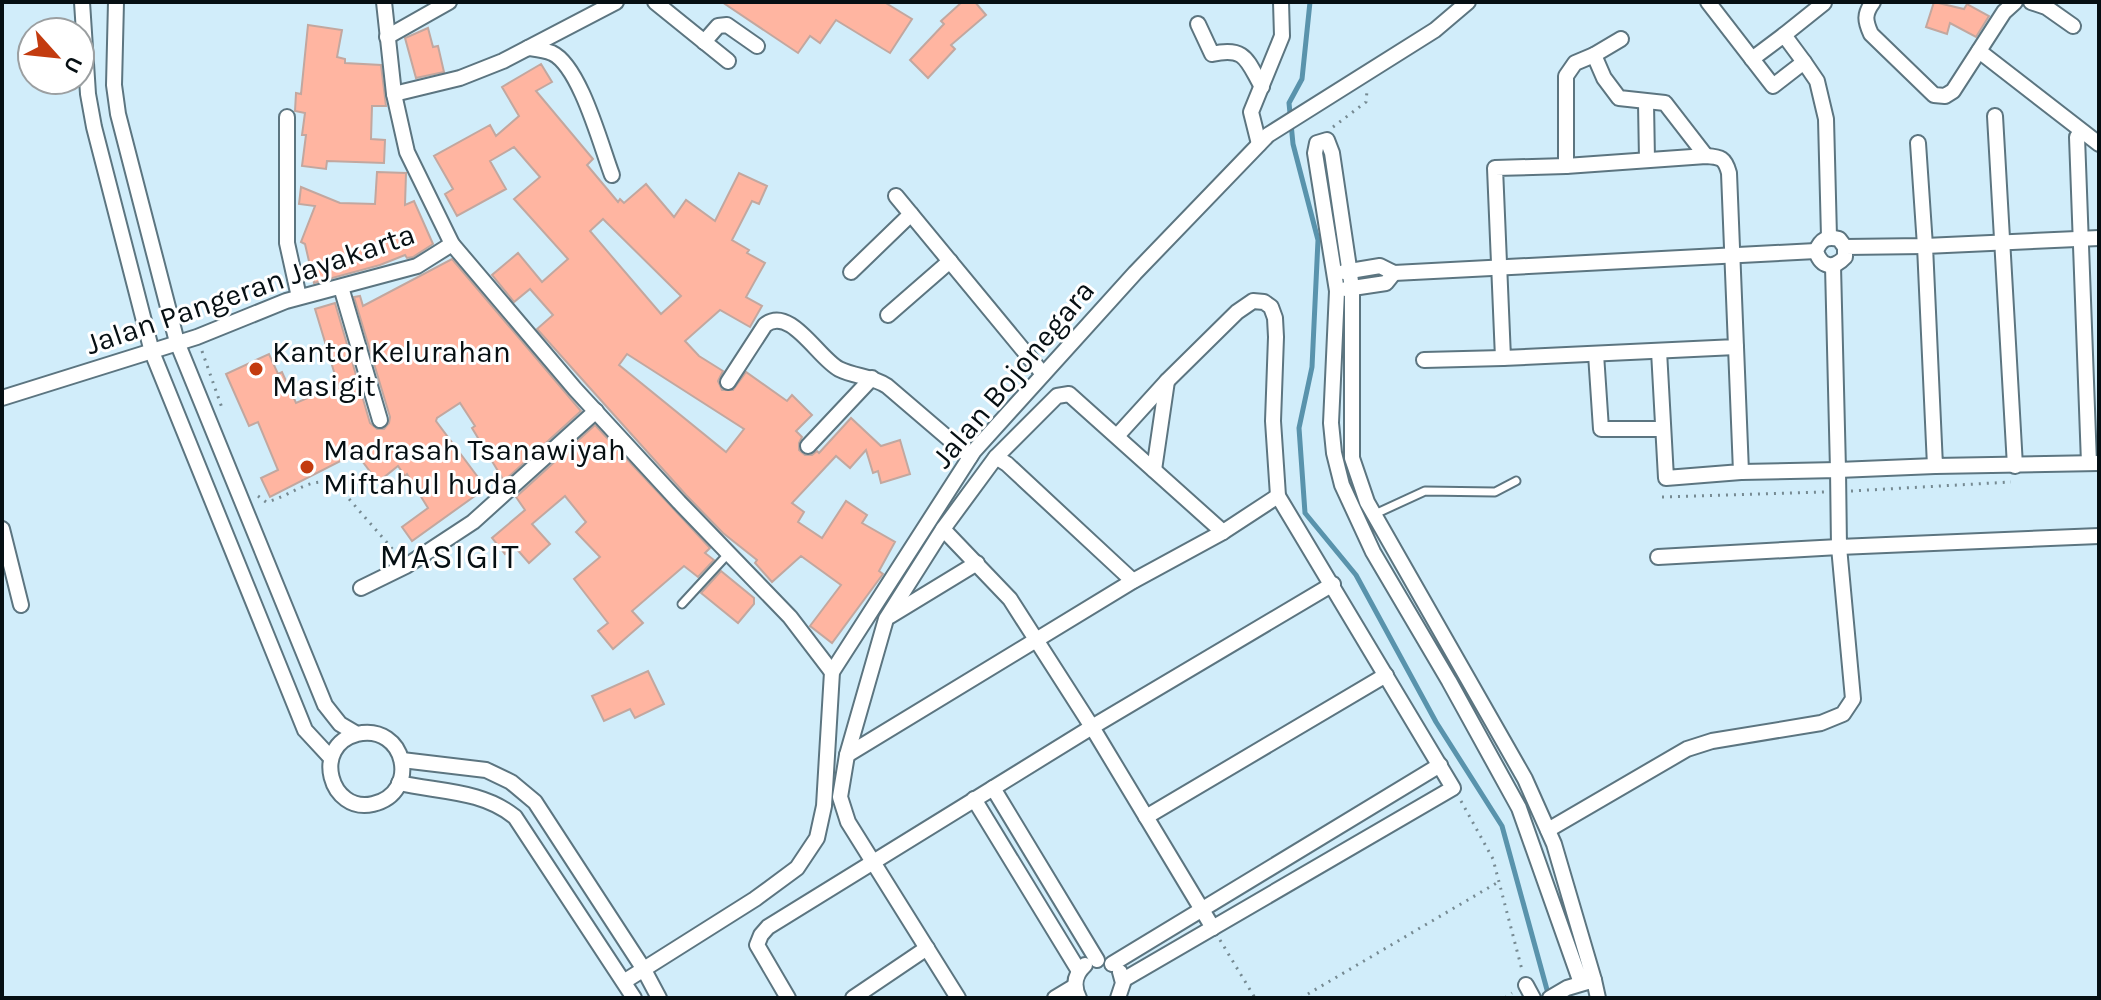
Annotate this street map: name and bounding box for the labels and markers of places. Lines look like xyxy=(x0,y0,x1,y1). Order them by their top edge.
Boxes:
place label: Kantor Kelurahan Masigit xyxy=(272,334,511,404)
marker: Kantor Kelurahan Masigit xyxy=(247,360,265,378)
place label: Madrasah Tsanawiyah Miftahul huda xyxy=(323,432,626,502)
marker: Madrasah Tsanawiyah Miftahul huda xyxy=(298,458,316,476)

